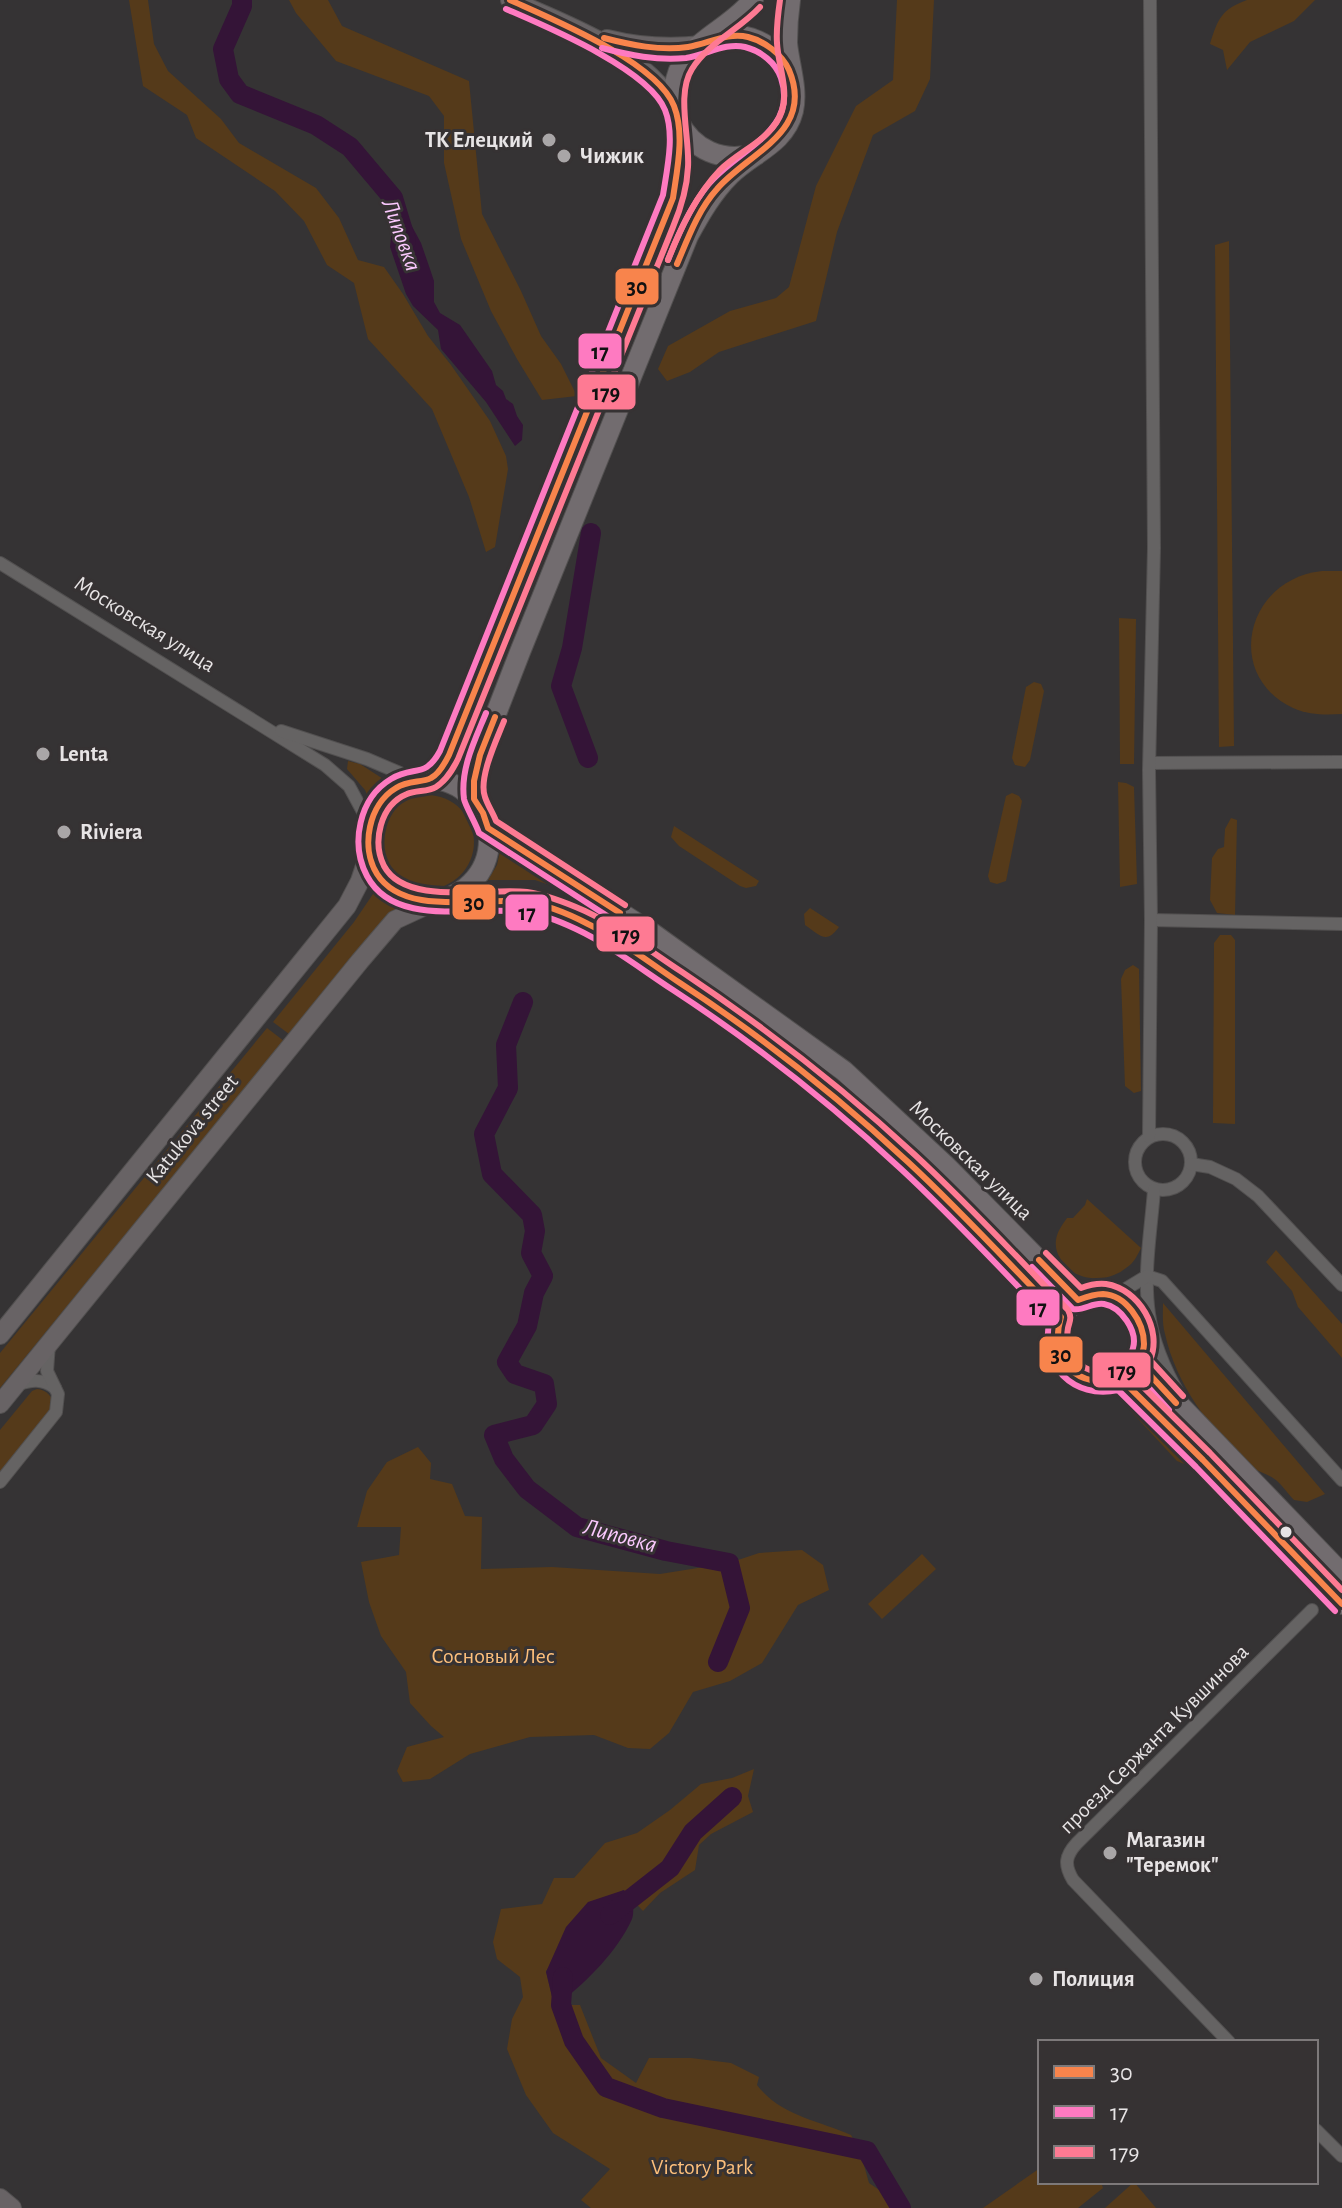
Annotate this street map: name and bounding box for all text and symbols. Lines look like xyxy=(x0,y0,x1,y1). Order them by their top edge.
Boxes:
place label: ТК Елецкий xyxy=(425,129,533,151)
marker: ТК Елецкий xyxy=(540,131,558,149)
place label: Чижик xyxy=(580,145,644,167)
marker: Чижик xyxy=(555,147,573,165)
water label: Липовка xyxy=(377,195,425,274)
line badge: 30 xyxy=(614,267,660,306)
text: 30 xyxy=(627,276,647,298)
line badge: 17 xyxy=(577,332,623,370)
text: 17 xyxy=(591,341,609,363)
line badge: 179 xyxy=(576,373,637,411)
text: 179 xyxy=(592,382,620,404)
street label: Московская улица xyxy=(71,572,219,676)
place label: Lenta xyxy=(59,743,109,765)
marker: Lenta xyxy=(34,745,52,763)
place label: Riviera xyxy=(80,821,143,843)
marker: Riviera xyxy=(55,823,73,841)
line badge: 30 xyxy=(451,883,497,921)
text: 30 xyxy=(464,892,484,914)
line badge: 17 xyxy=(504,893,550,932)
text: 17 xyxy=(518,902,536,924)
line badge: 179 xyxy=(595,915,656,953)
text: 179 xyxy=(612,924,640,946)
street label: Katukova street xyxy=(142,1071,242,1187)
street label: Московская улица xyxy=(905,1096,1037,1224)
line badge: 17 xyxy=(1015,1288,1061,1327)
text: 17 xyxy=(1029,1297,1047,1319)
line badge: 30 xyxy=(1038,1335,1084,1374)
text: 30 xyxy=(1051,1344,1071,1366)
line badge: 179 xyxy=(1091,1351,1152,1389)
text: 179 xyxy=(1108,1360,1136,1382)
water label: Липовка xyxy=(580,1514,659,1557)
unlabelled marker xyxy=(1278,1524,1294,1540)
street label: проезд Сержанта Кувшинова xyxy=(1055,1640,1253,1838)
park label: Сосновый Лес xyxy=(431,1645,555,1667)
place label: Магазин "Теремок" xyxy=(1126,1829,1219,1876)
marker: Магазин "Теремок" xyxy=(1101,1844,1119,1862)
place label: Полиция xyxy=(1052,1968,1135,1990)
marker: Полиция xyxy=(1027,1970,1045,1988)
legend xyxy=(1038,2040,1318,2184)
text: 30 xyxy=(1110,2061,1133,2085)
text: 17 xyxy=(1110,2101,1128,2125)
text: 179 xyxy=(1110,2141,1140,2165)
park label: Victory Park xyxy=(651,2156,753,2178)

